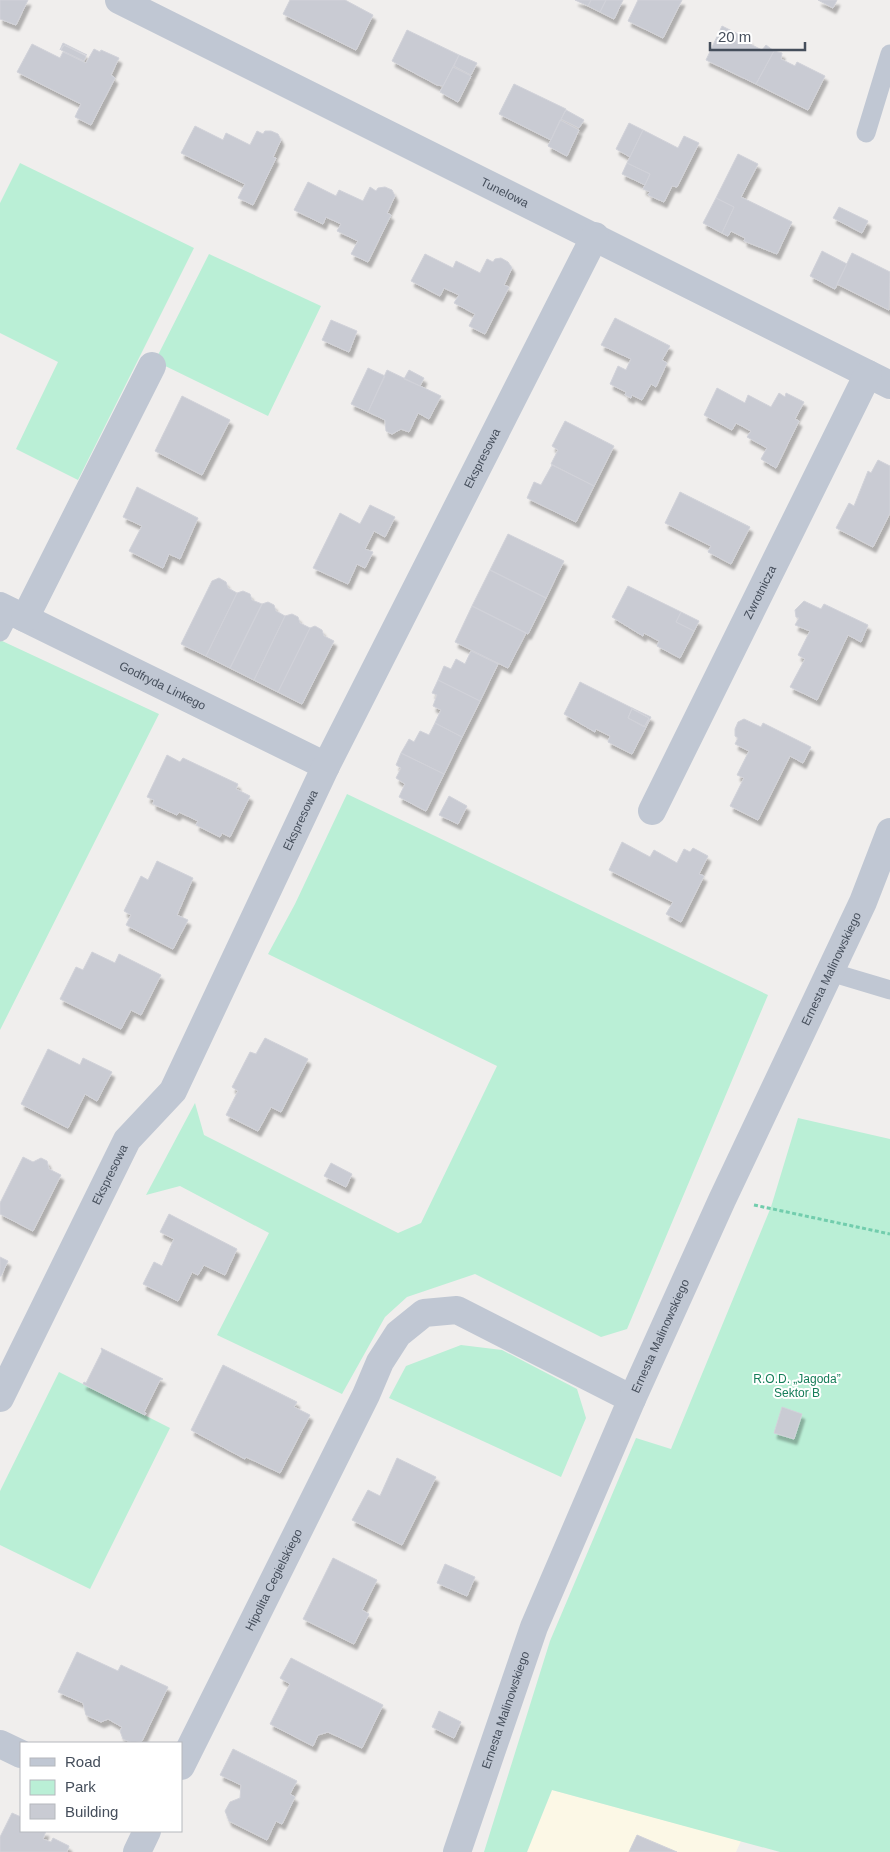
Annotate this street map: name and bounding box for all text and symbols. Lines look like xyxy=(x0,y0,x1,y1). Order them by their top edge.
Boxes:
scale bar xyxy=(710,20,805,52)
text: 20 m xyxy=(718,28,751,45)
street label: Tunelowa xyxy=(478,175,531,210)
street label: Ekspresowa xyxy=(461,426,503,491)
street label: Zwrotnicza xyxy=(741,563,779,621)
street label: Godfryda Linkego xyxy=(117,659,208,713)
street label: Ekspresowa xyxy=(280,787,321,853)
street label: Ernesta Malinowskiego xyxy=(799,910,864,1028)
street label: Ekspresowa xyxy=(89,1142,131,1207)
street label: Ernesta Malinowskiego xyxy=(629,1277,692,1395)
park label: R.O.D. „Jagoda” Sektor B xyxy=(753,1372,841,1400)
street label: Hipolita Cegielskiego xyxy=(243,1526,305,1633)
street label: Ernesta Malinowskiego xyxy=(479,1649,532,1771)
legend xyxy=(20,1742,182,1832)
text: Road xyxy=(65,1753,101,1770)
text: Park xyxy=(65,1778,96,1795)
text: Building xyxy=(65,1803,118,1820)

